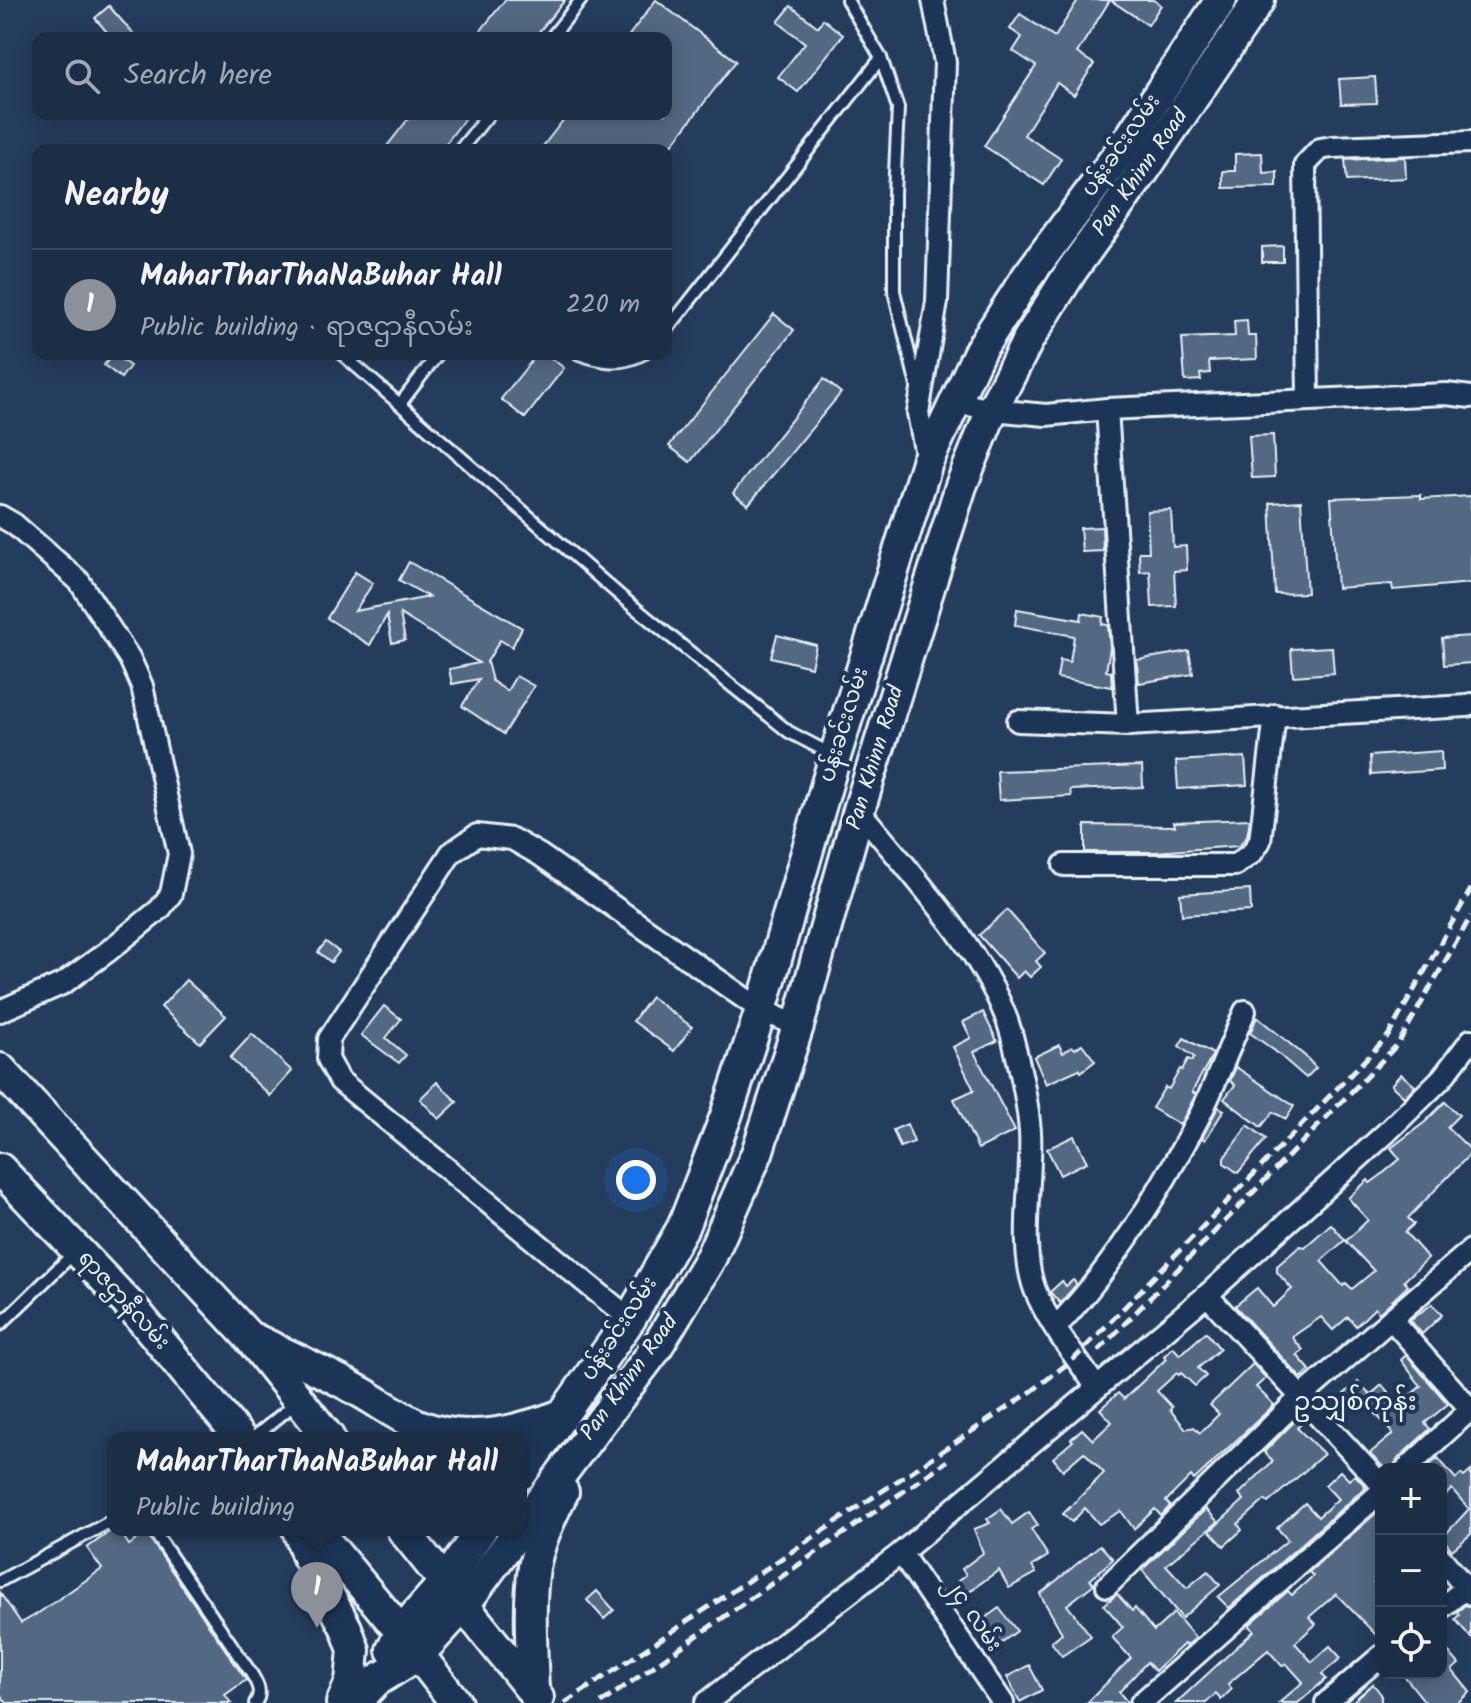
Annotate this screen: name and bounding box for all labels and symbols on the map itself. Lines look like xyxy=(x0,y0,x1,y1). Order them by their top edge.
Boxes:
street label: ပန်းခင်းလမ်း xyxy=(1074,87,1170,205)
street label: Pan Khinn Road xyxy=(1084,101,1199,244)
street label: ပန်းခင်းလမ်း xyxy=(811,663,879,787)
street label: Pan Khinn Road xyxy=(837,681,915,834)
your location xyxy=(616,1160,656,1200)
street label: ရာဇဌာနီလမ်း xyxy=(68,1243,178,1359)
street label: ပန်းခင်းလမ်း xyxy=(573,1270,667,1388)
street label: Pan Khinn Road xyxy=(572,1307,689,1449)
district label: ဥသျှစ်ကုန်း xyxy=(1293,1382,1417,1424)
pin: 1 xyxy=(291,1562,343,1628)
street label: ၂၄ လမ်း xyxy=(934,1570,1010,1660)

